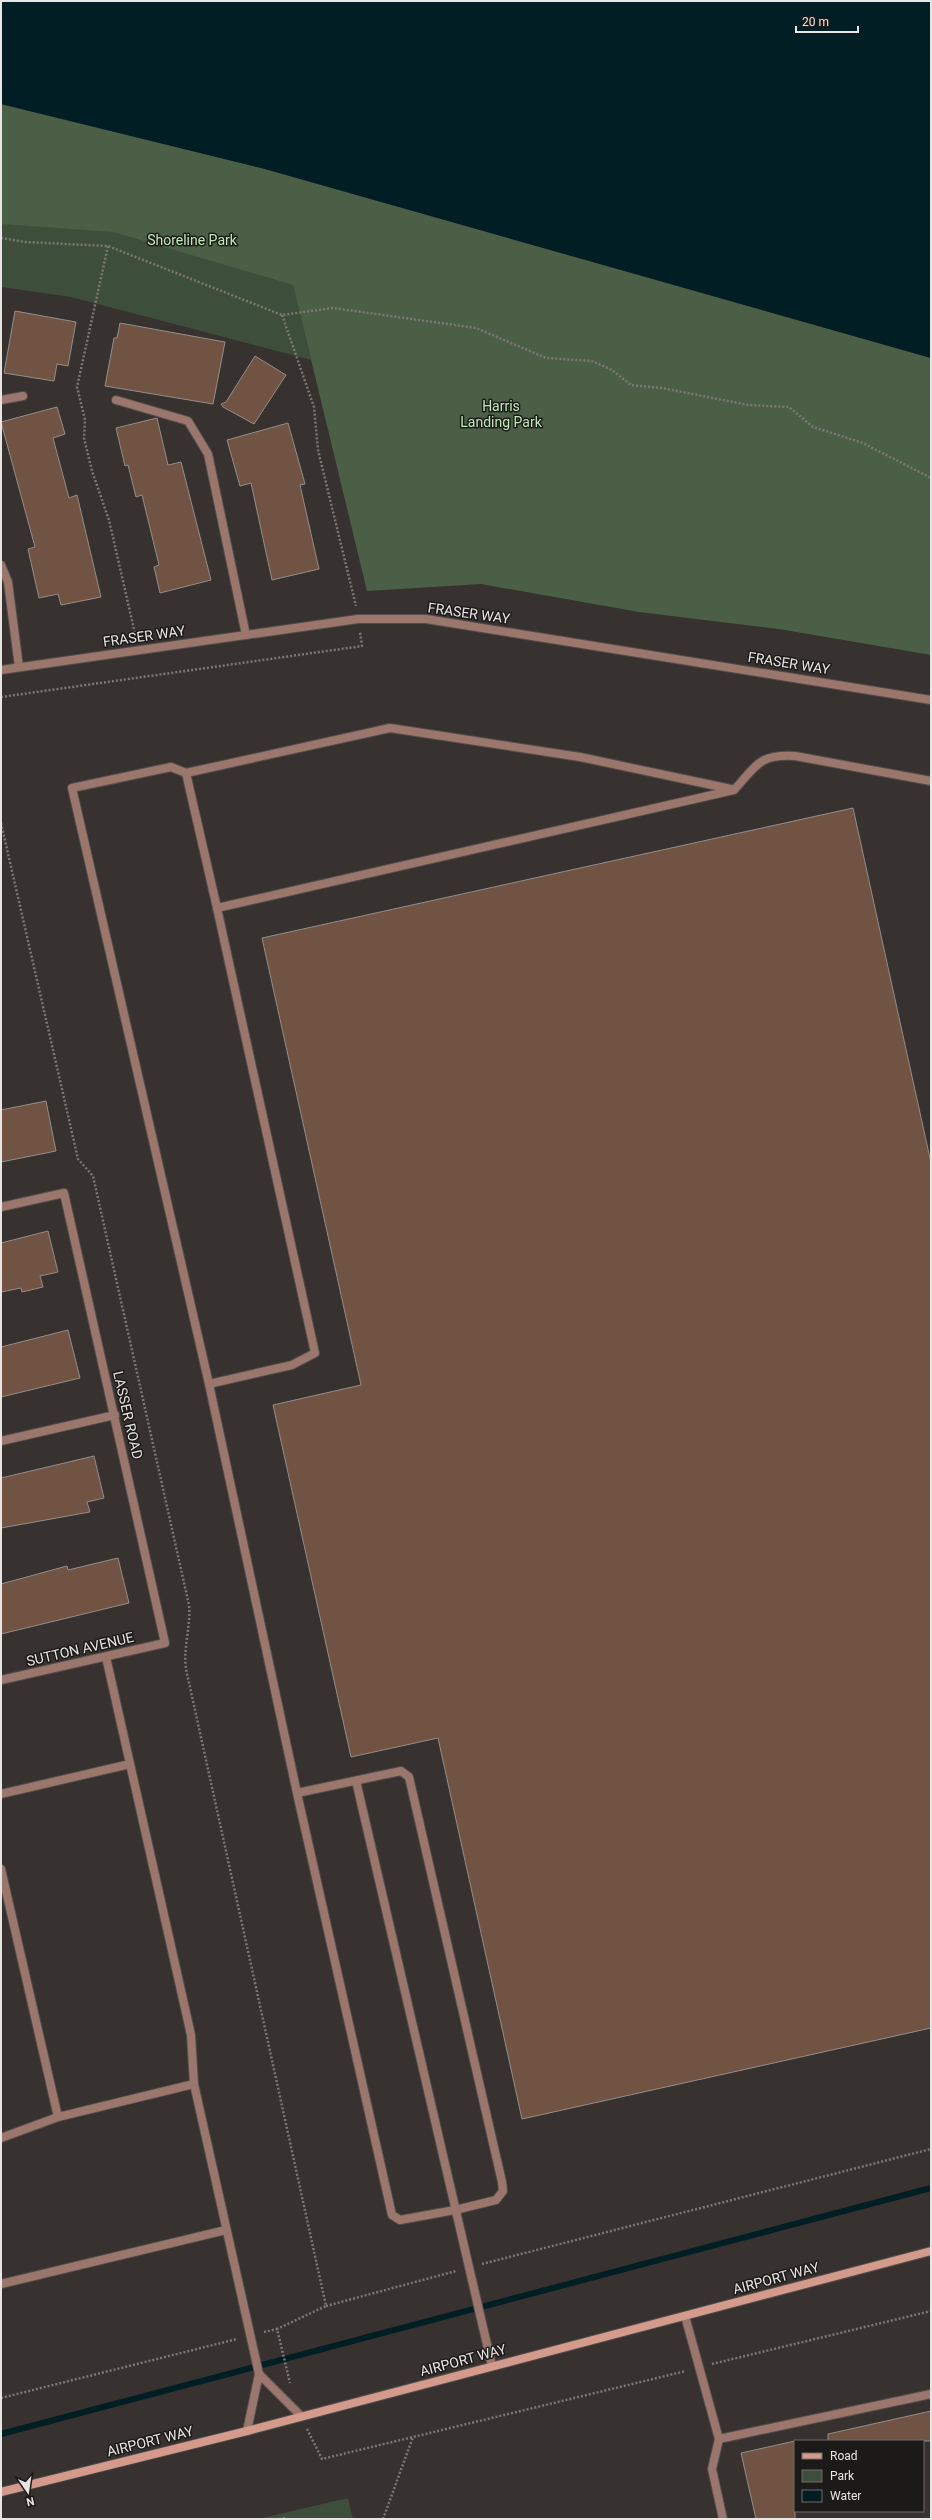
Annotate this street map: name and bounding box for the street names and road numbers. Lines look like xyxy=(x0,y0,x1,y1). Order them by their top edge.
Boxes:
street label: FRASER WAY xyxy=(427,599,512,627)
street label: FRASER WAY xyxy=(102,622,187,650)
street label: FRASER WAY xyxy=(747,649,832,677)
street label: LASSER ROAD xyxy=(110,1369,146,1461)
street label: SUTTON AVENUE xyxy=(25,1629,135,1669)
street label: AIRPORT WAY xyxy=(731,2259,821,2297)
street label: AIRPORT WAY xyxy=(418,2341,508,2379)
street label: AIRPORT WAY xyxy=(105,2422,196,2459)

